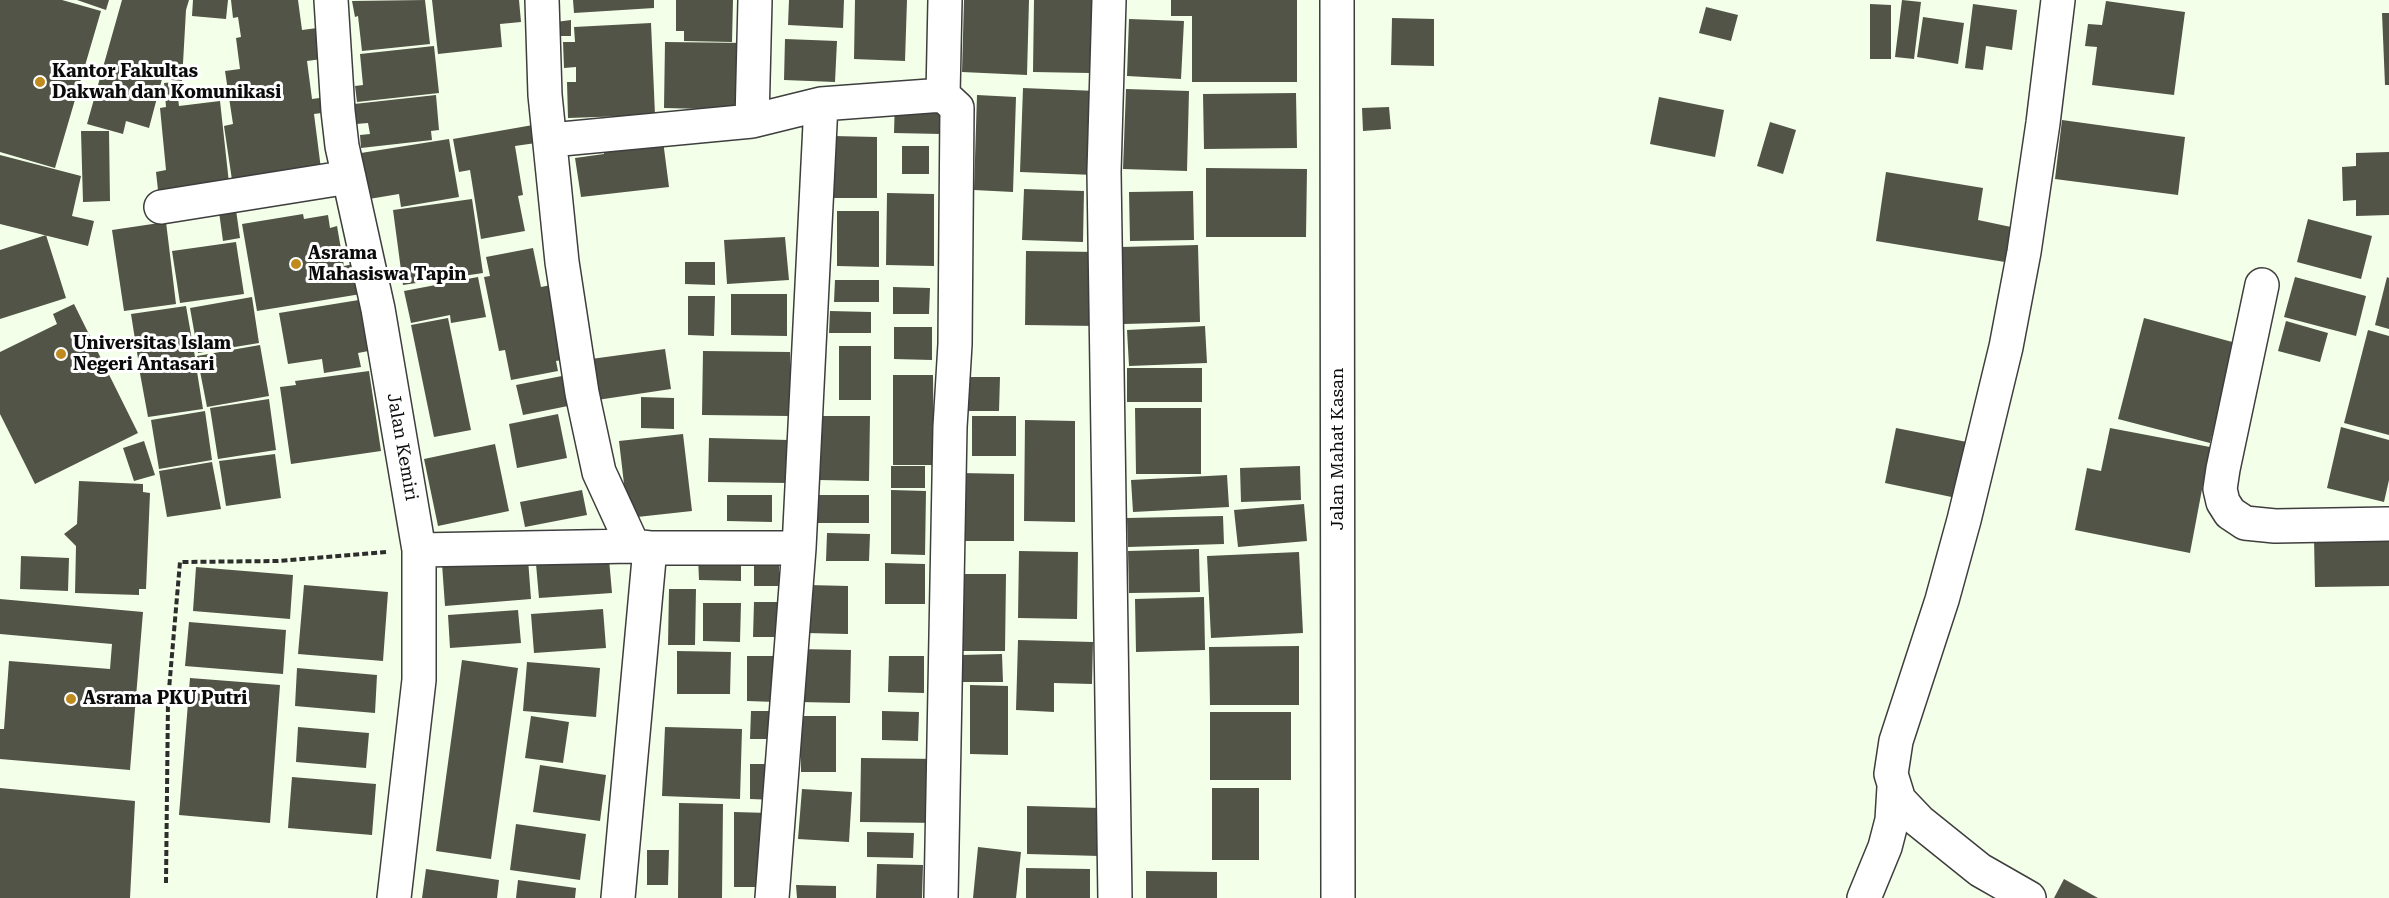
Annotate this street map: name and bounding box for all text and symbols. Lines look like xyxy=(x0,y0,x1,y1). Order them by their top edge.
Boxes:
place label: Kantor Fakultas Dakwah dan Komunikasi xyxy=(52,61,281,104)
marker: Kantor Fakultas Dakwah dan Komunikasi xyxy=(33,75,47,89)
place label: Asrama Mahasiswa Tapin xyxy=(308,243,466,286)
marker: Asrama Mahasiswa Tapin xyxy=(289,257,303,271)
place label: Universitas Islam Negeri Antasari xyxy=(73,333,231,376)
marker: Universitas Islam Negeri Antasari xyxy=(54,347,68,361)
street label: Jalan Mahat Kasan xyxy=(1327,368,1349,530)
street label: Jalan Kemiri xyxy=(382,392,422,502)
place label: Asrama PKU Putri xyxy=(83,688,247,710)
marker: Asrama PKU Putri xyxy=(64,692,78,706)

